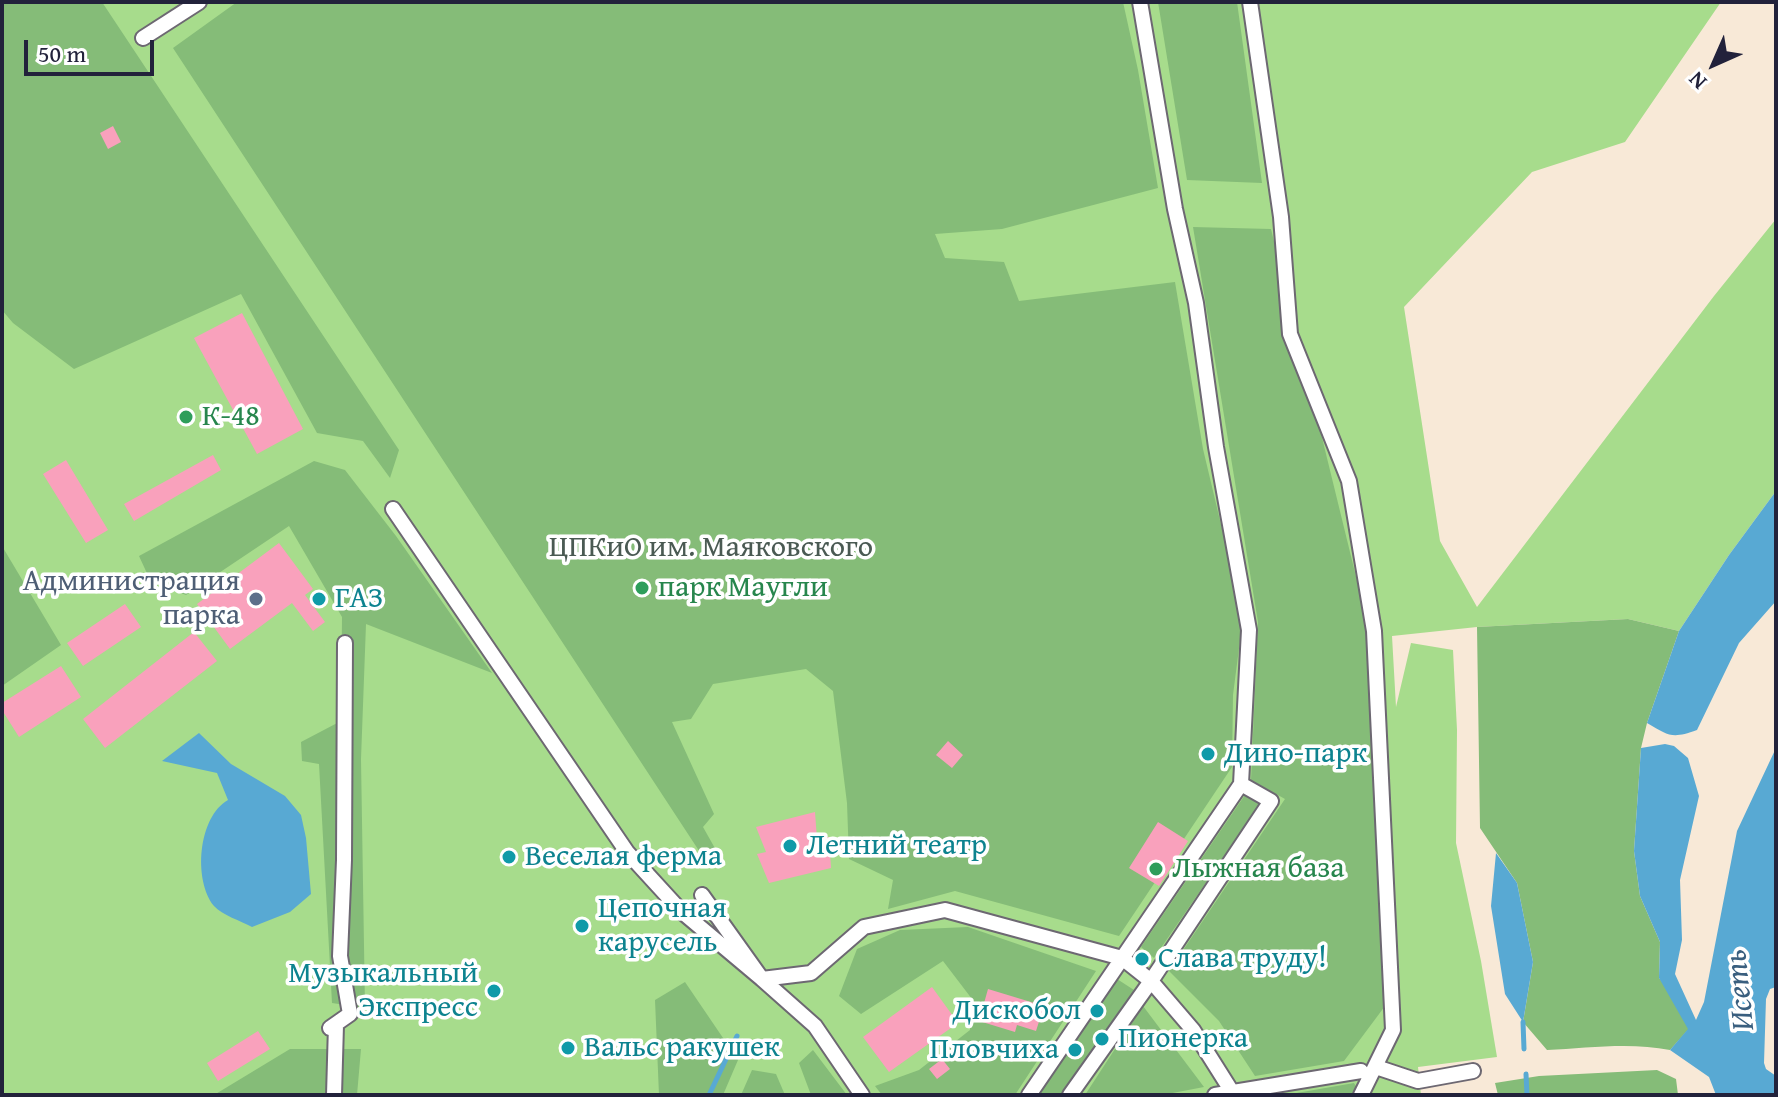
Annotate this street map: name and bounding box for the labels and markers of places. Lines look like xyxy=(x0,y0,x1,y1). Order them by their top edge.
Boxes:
place label: К-48 xyxy=(202,399,260,435)
marker: К-48 xyxy=(177,408,195,426)
place label: Администрация парка xyxy=(23,564,240,634)
place label: парк Маугли xyxy=(658,570,828,606)
marker: парк Маугли xyxy=(633,579,651,597)
place label: ГАЗ xyxy=(335,581,383,617)
marker: Администрация парка xyxy=(247,590,265,608)
marker: ГАЗ xyxy=(310,590,328,608)
place label: Дино-парк xyxy=(1224,736,1367,772)
marker: Дино-парк xyxy=(1199,745,1217,763)
place label: Летний театр xyxy=(806,828,987,864)
marker: Летний театр xyxy=(781,837,799,855)
place label: Веселая ферма xyxy=(525,839,722,875)
marker: Веселая ферма xyxy=(500,848,518,866)
place label: Лыжная база xyxy=(1172,851,1344,887)
marker: Лыжная база xyxy=(1147,860,1165,878)
place label: Цепочная карусель xyxy=(598,891,727,962)
marker: Цепочная карусель xyxy=(573,917,591,935)
place label: Слава труду! xyxy=(1158,941,1327,977)
marker: Слава труду! xyxy=(1133,950,1151,968)
place label: Музыкальный Экспресс xyxy=(288,956,478,1026)
marker: Музыкальный Экспресс xyxy=(485,982,503,1000)
place label: Дискобол xyxy=(952,993,1081,1029)
marker: Дискобол xyxy=(1088,1002,1106,1020)
place label: Пионерка xyxy=(1118,1021,1248,1057)
place label: Вальс ракушек xyxy=(584,1030,780,1066)
marker: Пионерка xyxy=(1093,1030,1111,1048)
place label: Пловчиха xyxy=(930,1032,1059,1068)
marker: Вальс ракушек xyxy=(559,1039,577,1057)
marker: Пловчиха xyxy=(1066,1041,1084,1059)

